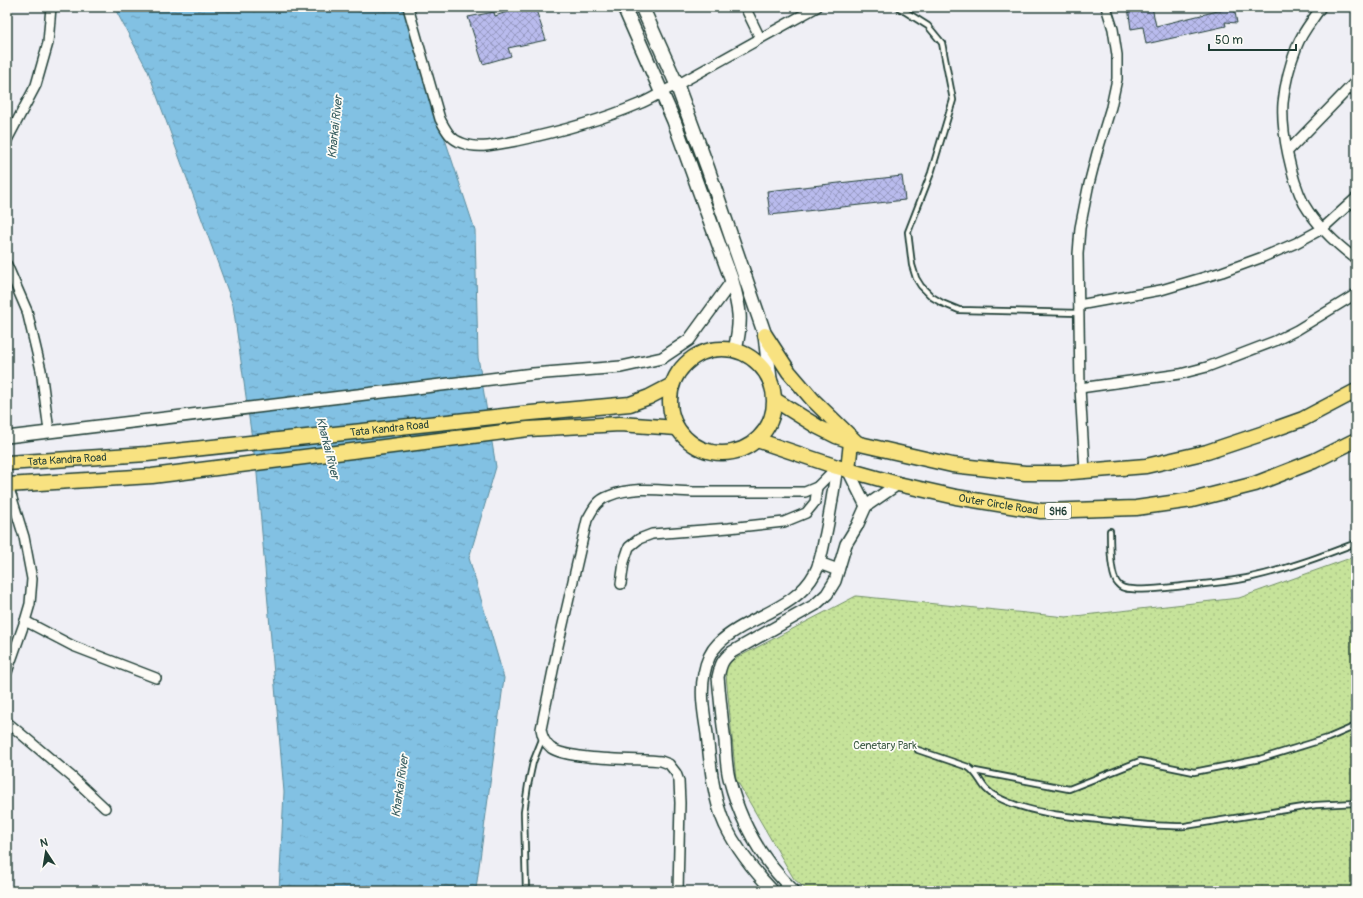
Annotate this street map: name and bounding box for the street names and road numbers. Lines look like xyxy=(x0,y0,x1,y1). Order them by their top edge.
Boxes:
street label: Tata Kandra Road xyxy=(349,418,430,439)
street label: Tata Kandra Road xyxy=(27,451,107,469)
street label: Outer Circle Road xyxy=(957,492,1039,517)
road number: SH6 xyxy=(1045,503,1071,519)

